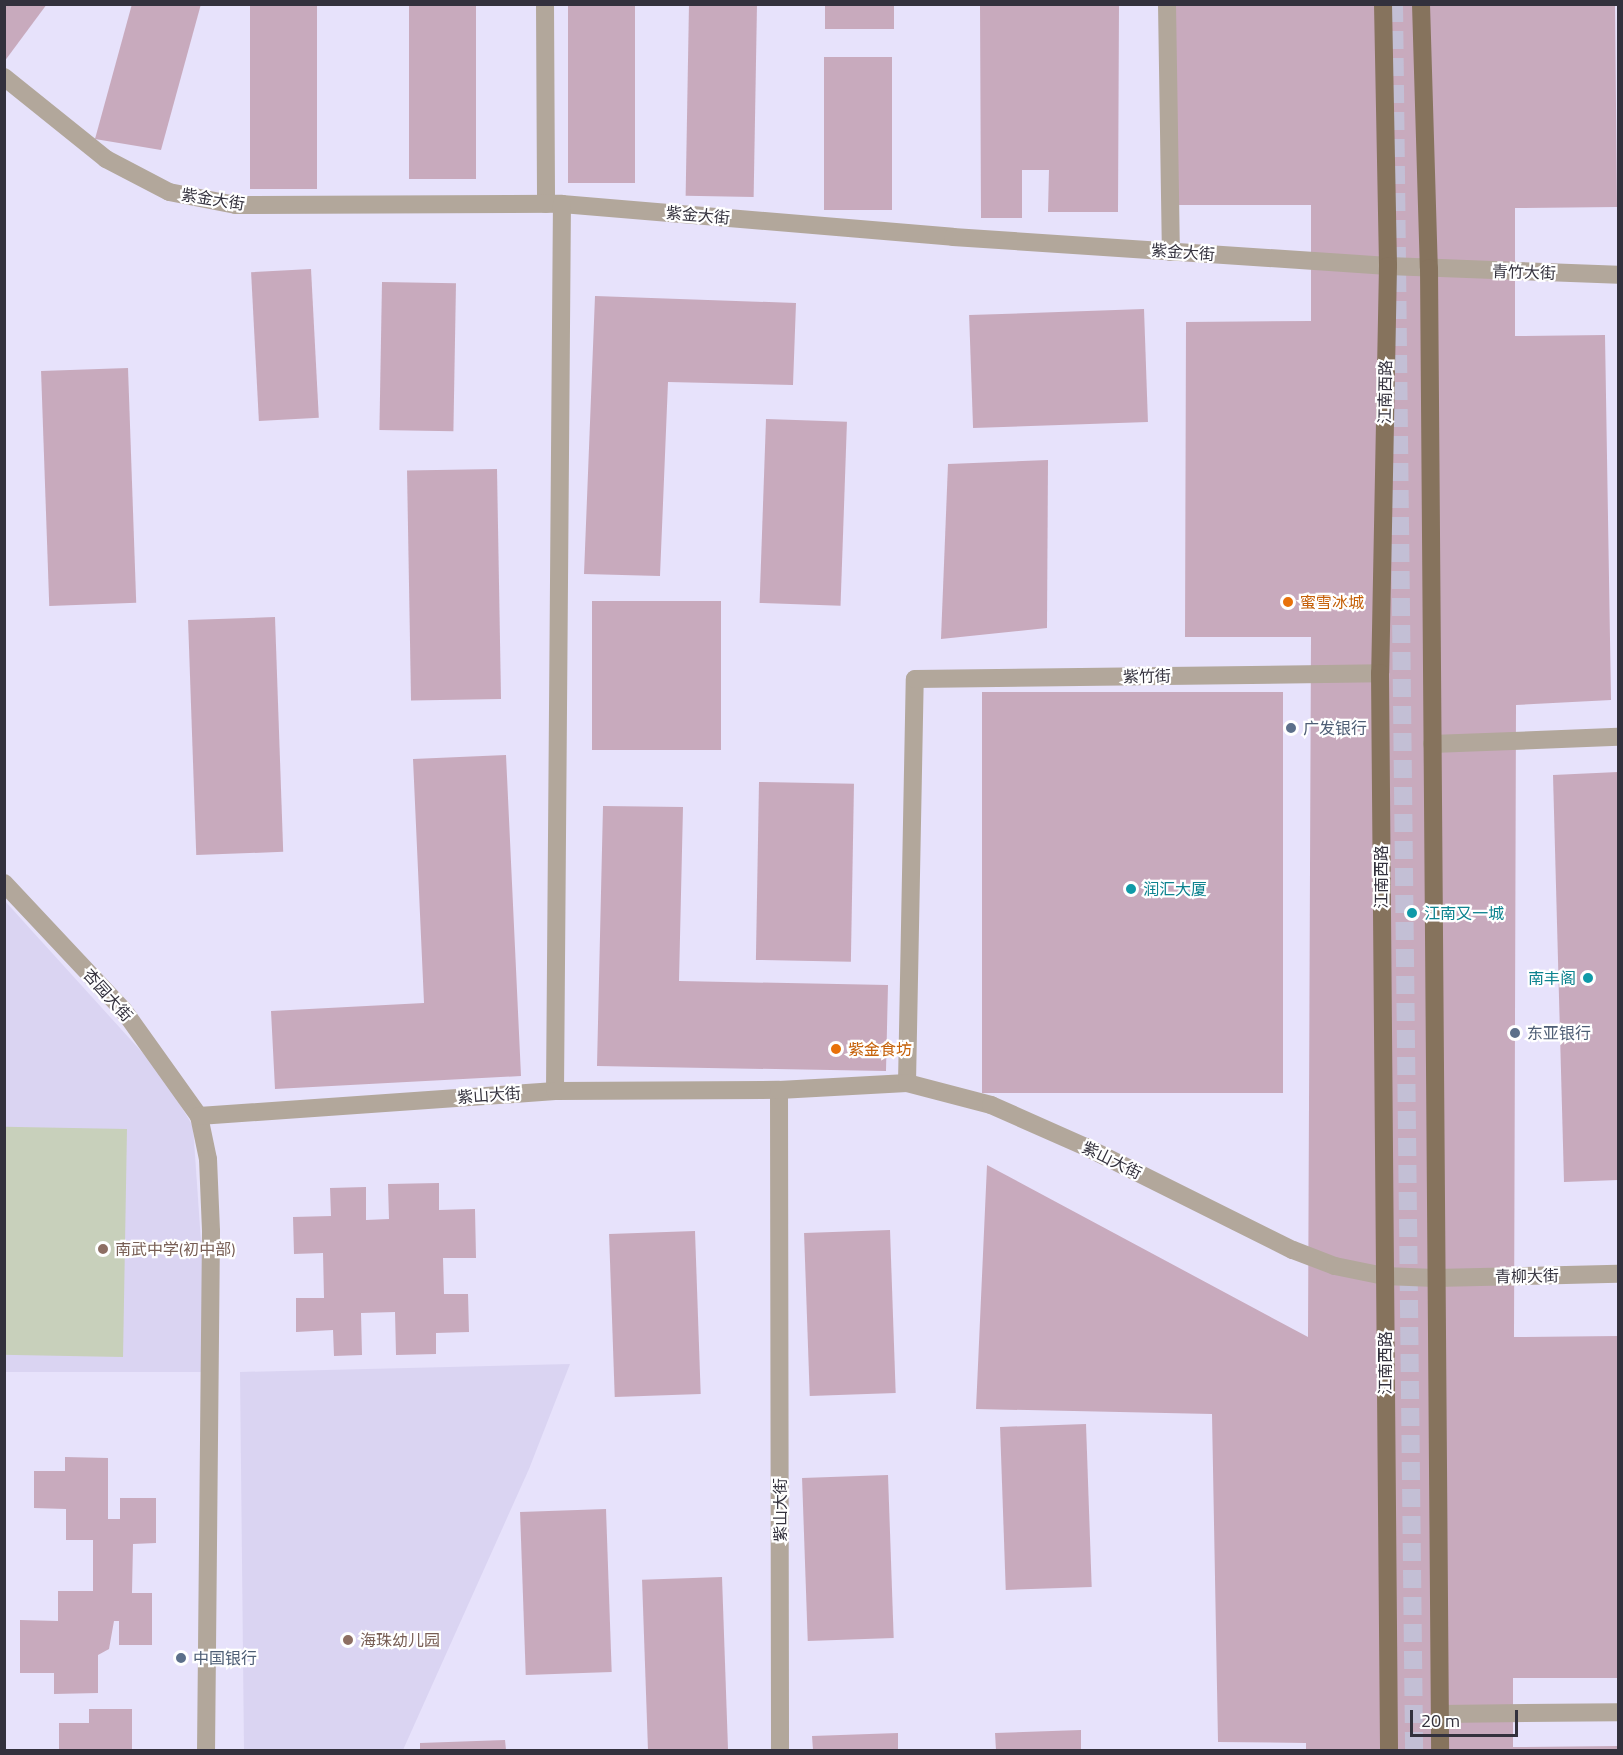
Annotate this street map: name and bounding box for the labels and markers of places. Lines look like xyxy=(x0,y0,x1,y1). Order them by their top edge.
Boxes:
place label: 蜜雪冰城 xyxy=(1300,592,1364,612)
marker: 蜜雪冰城 xyxy=(1281,595,1295,609)
place label: 广发银行 xyxy=(1303,718,1367,738)
marker: 广发银行 xyxy=(1284,721,1298,735)
place label: 润汇大厦 xyxy=(1143,879,1207,899)
marker: 润汇大厦 xyxy=(1124,882,1138,896)
place label: 江南又一城 xyxy=(1424,903,1504,923)
marker: 江南又一城 xyxy=(1405,906,1419,920)
place label: 南丰阁 xyxy=(1528,968,1576,988)
marker: 南丰阁 xyxy=(1581,971,1595,985)
place label: 东亚银行 xyxy=(1527,1023,1591,1043)
marker: 东亚银行 xyxy=(1508,1026,1522,1040)
place label: 紫金食坊 xyxy=(848,1039,912,1059)
marker: 紫金食坊 xyxy=(829,1042,843,1056)
place label: 南武中学(初中部) xyxy=(115,1239,235,1259)
marker: 南武中学(初中部) xyxy=(96,1242,110,1256)
place label: 海珠幼儿园 xyxy=(360,1630,440,1650)
marker: 海珠幼儿园 xyxy=(341,1633,355,1647)
place label: 中国银行 xyxy=(193,1648,257,1668)
marker: 中国银行 xyxy=(174,1651,188,1665)

